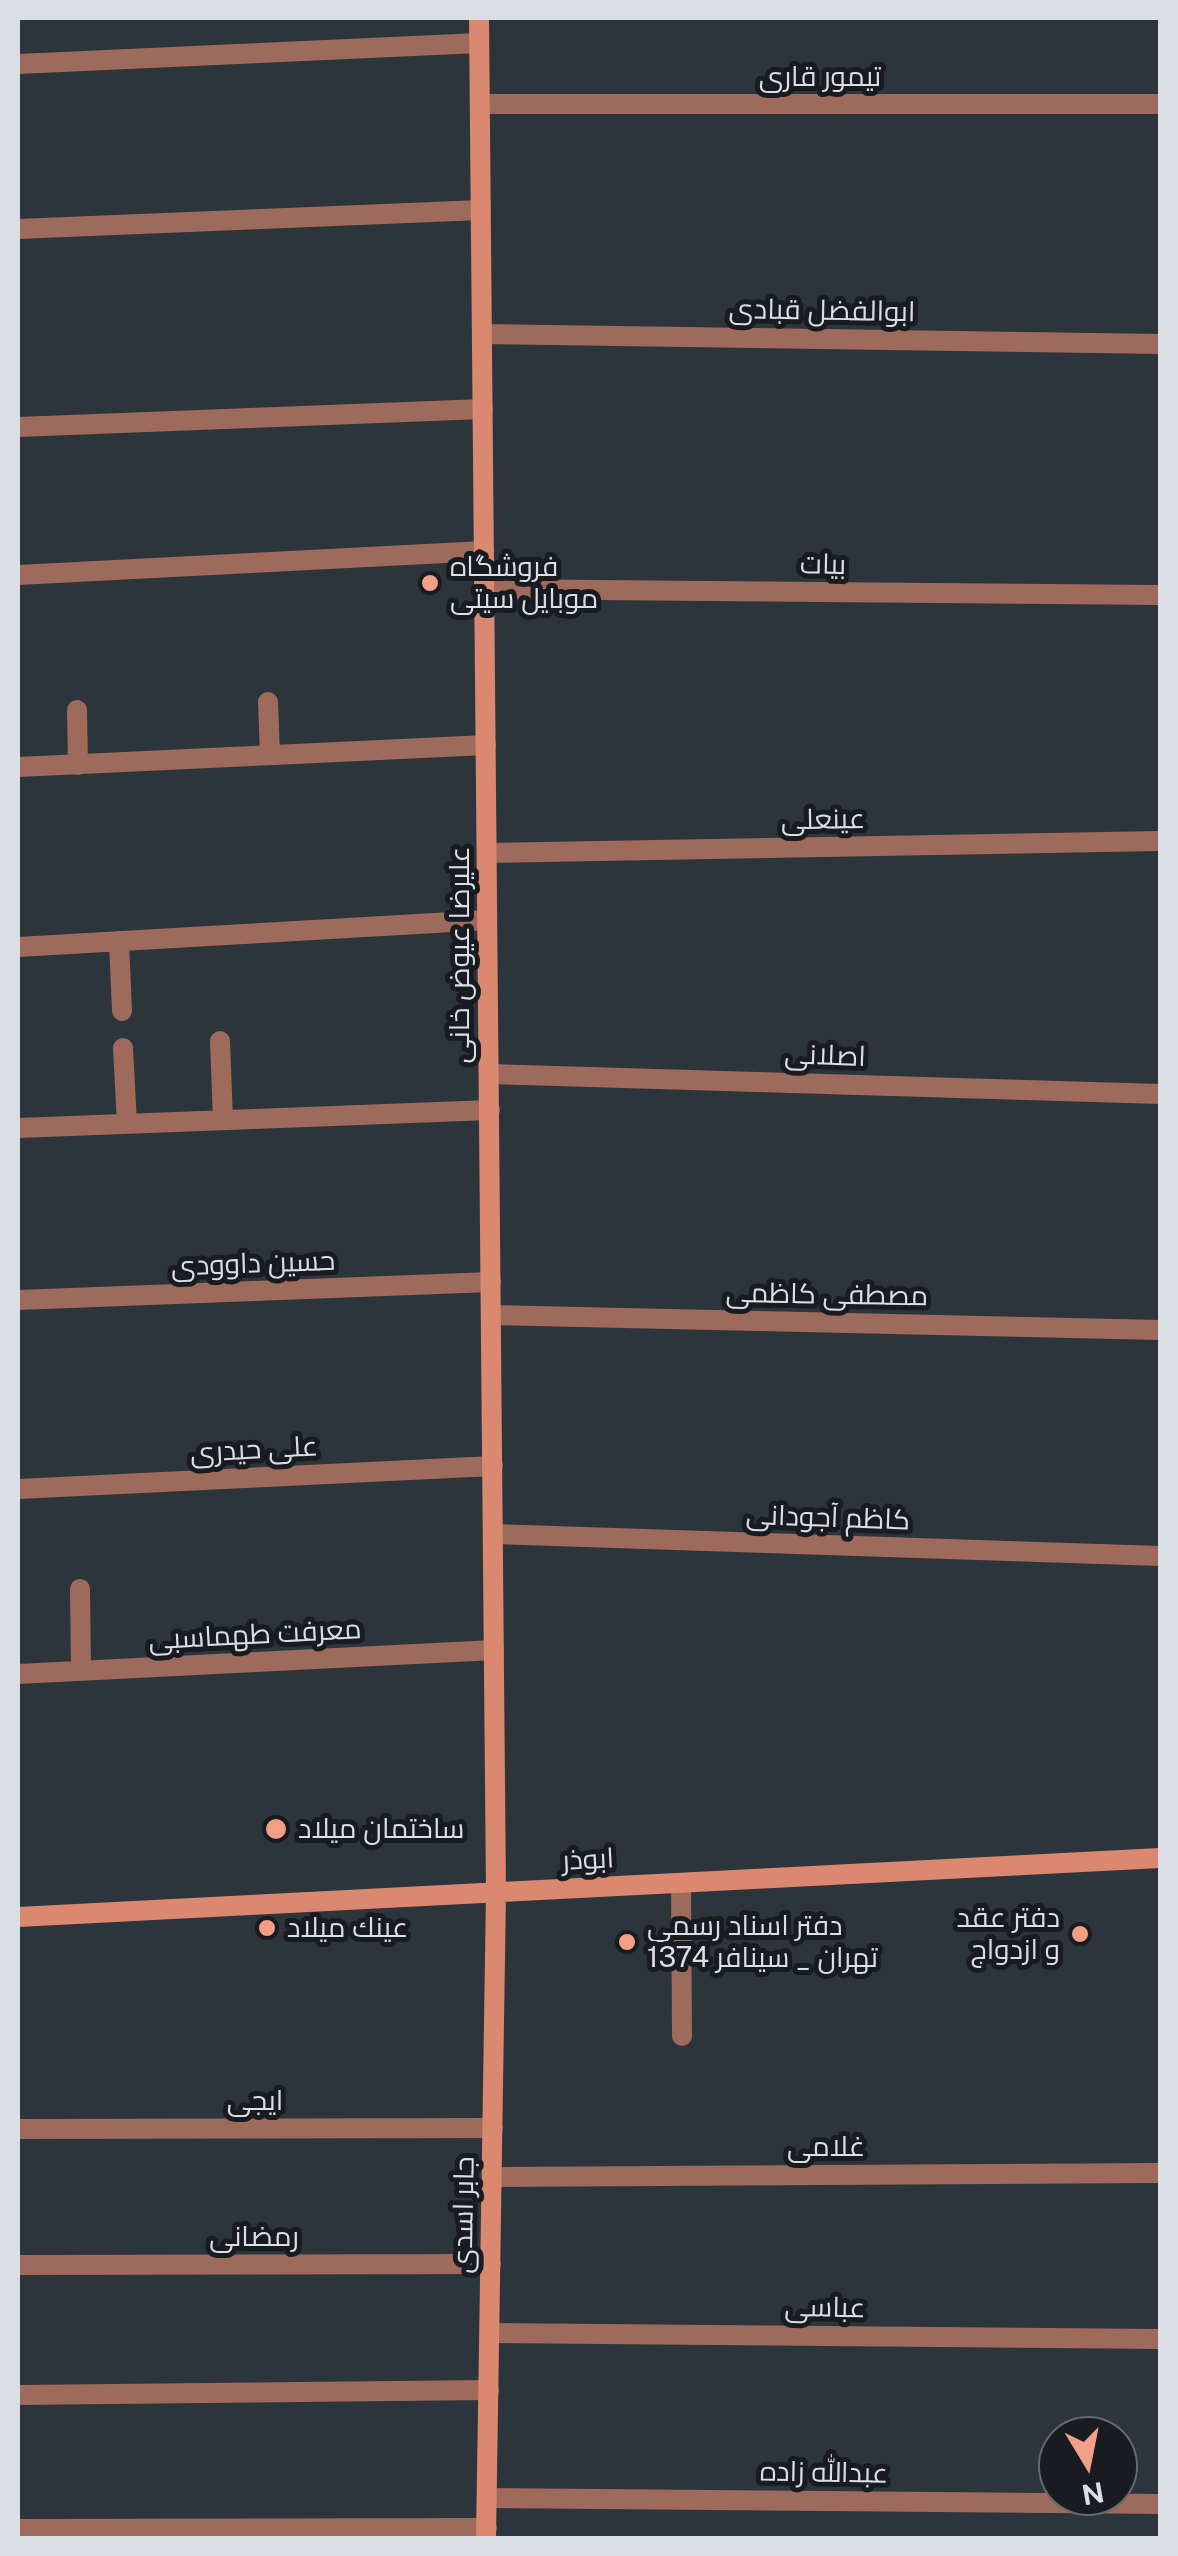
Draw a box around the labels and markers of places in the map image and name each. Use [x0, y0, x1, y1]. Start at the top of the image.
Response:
place label: فروشگاه موبایل سیتی [450, 550, 598, 616]
marker: فروشگاه موبایل سیتی [419, 572, 441, 594]
place label: ساختمان میلاد [298, 1812, 464, 1846]
marker: ساختمان میلاد [263, 1816, 289, 1842]
place label: دفتر عقد و ازدواج [957, 1901, 1060, 1967]
place label: دفتر اسناد رسمی 1374 تهران _ سینافر [647, 1909, 878, 1975]
place label: عينك ميلاد [287, 1911, 408, 1945]
marker: عينك ميلاد [256, 1917, 278, 1939]
marker: دفتر عقد و ازدواج [1069, 1923, 1091, 1945]
marker: دفتر اسناد رسمی 1374 تهران _ سینافر [616, 1931, 638, 1953]

